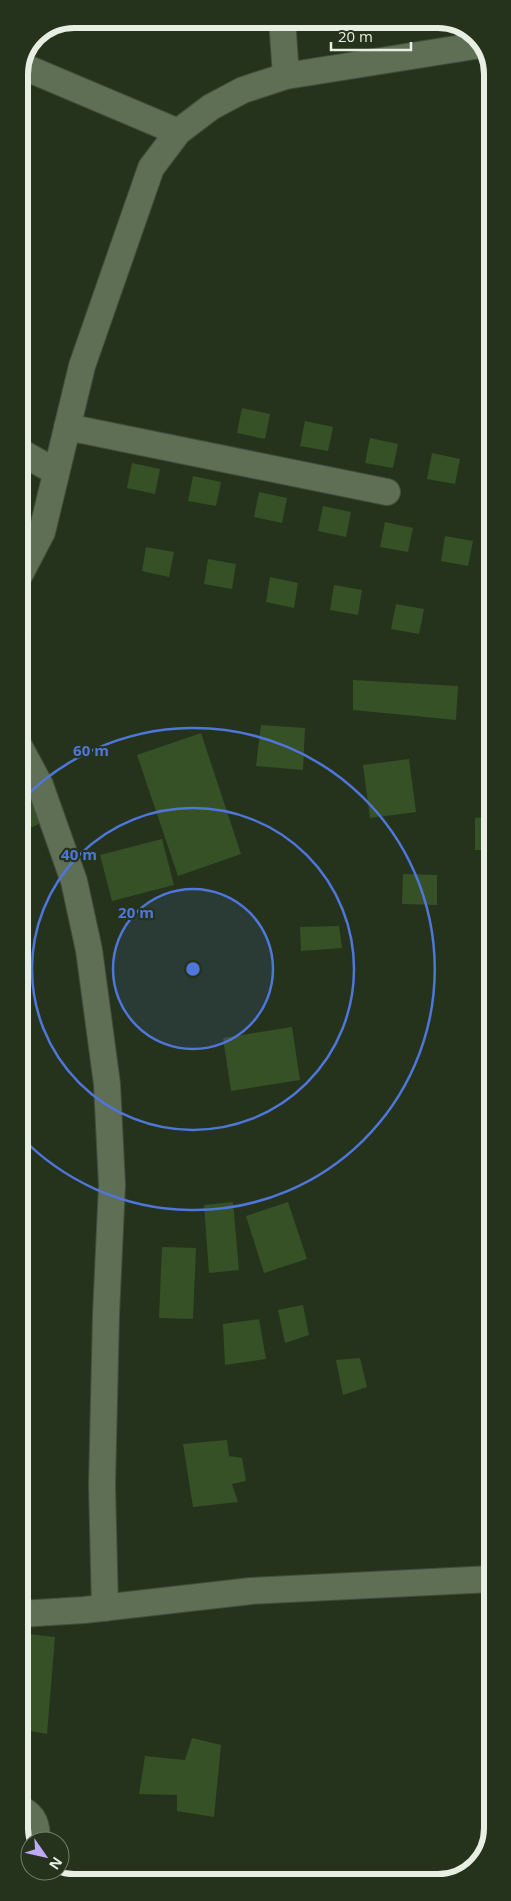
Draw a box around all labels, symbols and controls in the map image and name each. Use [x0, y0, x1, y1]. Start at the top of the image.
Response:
scale bar [331, 20, 411, 52]
text: 20 m [338, 26, 373, 46]
text: 60 m [73, 740, 109, 760]
text: 40 m [61, 844, 97, 864]
text: 20 m [118, 902, 154, 922]
centre of rings [184, 960, 202, 978]
north arrow [20, 1831, 70, 1881]
text: N [45, 1854, 67, 1874]

